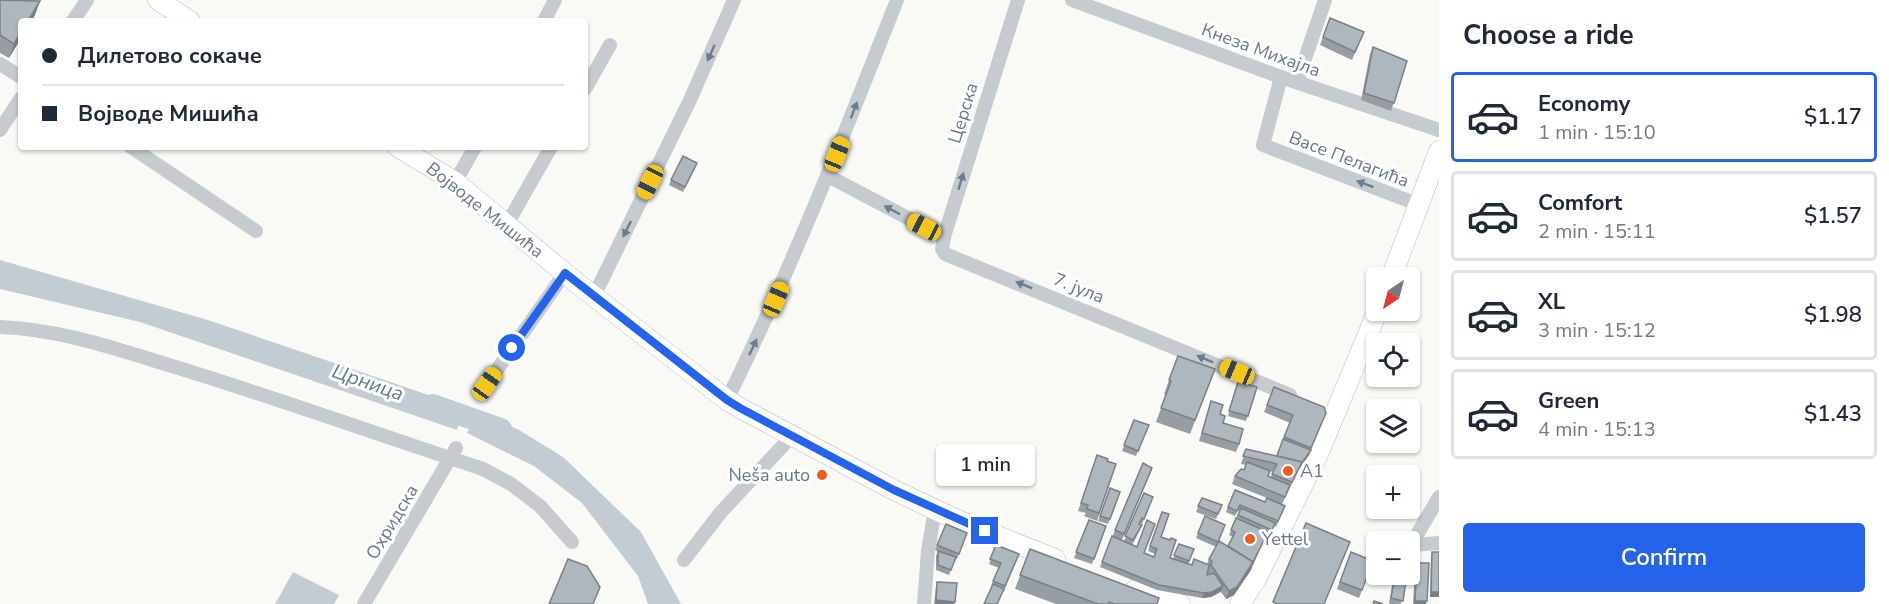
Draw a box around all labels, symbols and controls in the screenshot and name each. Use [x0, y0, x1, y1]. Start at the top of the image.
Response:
street label: Кнеза Михајла [1198, 17, 1324, 83]
text: Choose a ride [1463, 17, 1634, 54]
text: Дилетово сокаче [78, 41, 262, 71]
one-way arrow [706, 45, 715, 62]
street label: Церска [942, 80, 984, 146]
text: Economy [1538, 89, 1630, 119]
icon: car [1466, 90, 1520, 144]
text: Војводе Мишића [78, 99, 259, 129]
one-way arrow [850, 101, 859, 119]
text: $1.17 [1804, 102, 1862, 132]
text: 1 min · 15:10 [1538, 119, 1656, 146]
street label: Васе Пелагића [1286, 125, 1412, 193]
car [822, 134, 852, 174]
street label: Војводе Мишића [421, 157, 549, 263]
car [634, 162, 666, 202]
one-way arrow [957, 172, 966, 190]
one-way arrow [1356, 179, 1374, 188]
text: Comfort [1538, 188, 1622, 218]
icon: car [1466, 189, 1520, 243]
text: $1.57 [1804, 201, 1862, 231]
one-way arrow [883, 205, 900, 214]
car [904, 211, 944, 243]
text: 2 min · 15:11 [1538, 218, 1656, 245]
one-way arrow [622, 221, 631, 238]
street label: 7. јула [1050, 267, 1108, 309]
north arrow [1366, 267, 1420, 321]
map controls [1366, 267, 1420, 585]
car [761, 279, 791, 319]
one-way arrow [1015, 280, 1033, 289]
text: XL [1538, 287, 1565, 317]
icon: car [1466, 288, 1520, 342]
text: $1.98 [1804, 300, 1862, 330]
text: 3 min · 15:12 [1538, 317, 1656, 344]
button: locate [1366, 333, 1420, 387]
route start [498, 334, 525, 361]
one-way arrow [749, 339, 758, 356]
one-way arrow [1195, 354, 1213, 364]
car [1217, 357, 1257, 387]
water label: Црница [329, 358, 407, 407]
car [469, 364, 505, 404]
text: Green [1538, 386, 1599, 416]
icon: car [1466, 387, 1520, 441]
button: layers [1366, 399, 1420, 453]
text: $1.43 [1804, 399, 1862, 429]
text: 4 min · 15:13 [1538, 416, 1656, 443]
callout: 1 min [936, 444, 1034, 486]
text: 1 min [960, 451, 1011, 478]
place label: A1 [1300, 459, 1324, 483]
place label: Neša auto [728, 463, 810, 487]
marker: A1 [1281, 464, 1295, 478]
button: + [1366, 465, 1420, 519]
marker: Neša auto [815, 468, 829, 482]
street label: Охридска [360, 480, 424, 564]
route end [971, 517, 998, 544]
button: Confirm [1463, 523, 1865, 592]
place label: Yettel [1261, 527, 1309, 551]
button: − [1366, 531, 1420, 585]
marker: Yettel [1243, 532, 1257, 546]

